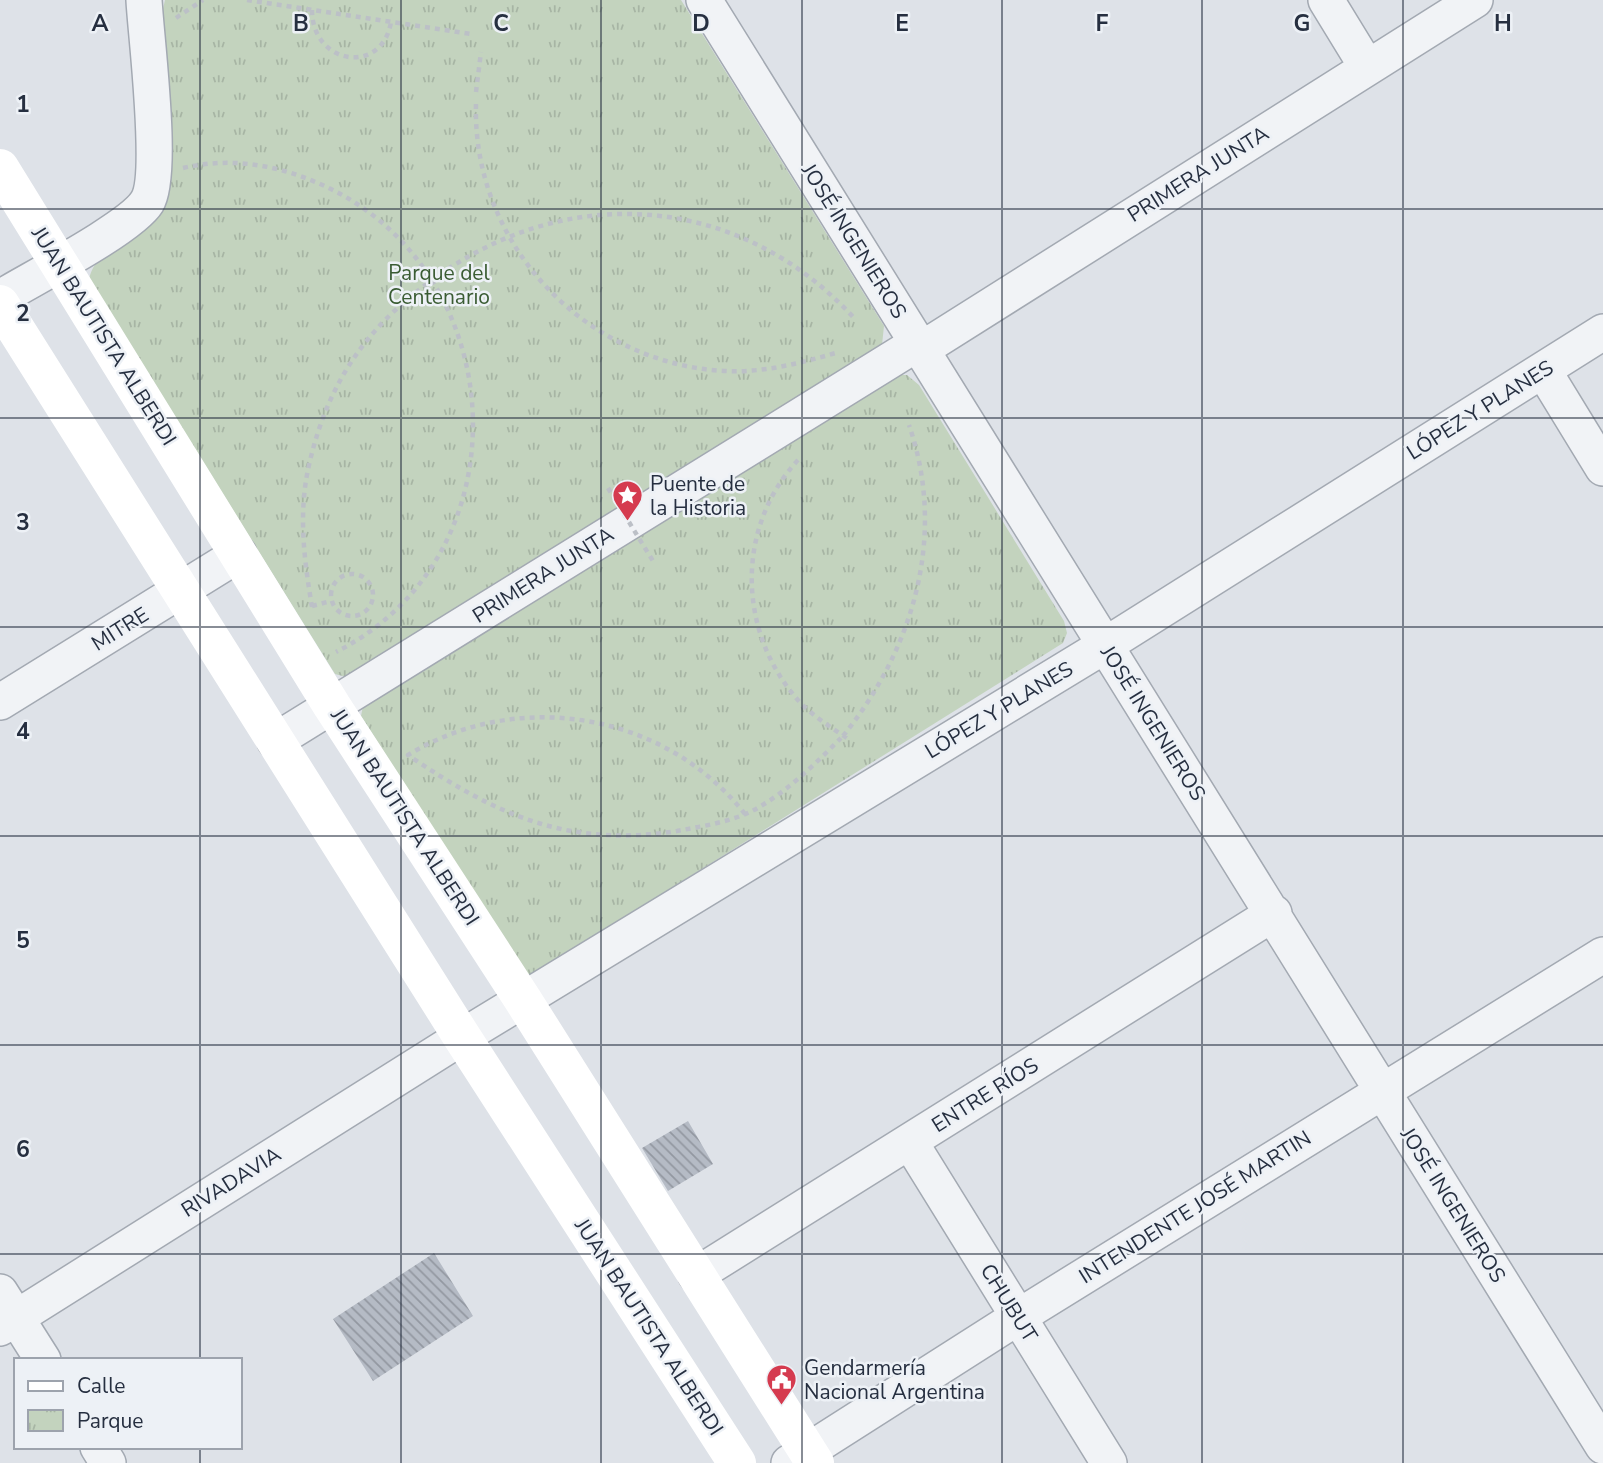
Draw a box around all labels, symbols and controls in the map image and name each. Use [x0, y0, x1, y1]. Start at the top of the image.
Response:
text: A [91, 8, 109, 39]
text: B [293, 8, 309, 39]
text: C [493, 8, 509, 39]
text: D [692, 8, 710, 39]
text: E [895, 8, 909, 39]
text: F [1096, 8, 1109, 39]
text: G [1294, 8, 1310, 39]
text: H [1494, 8, 1512, 39]
text: 1 [16, 89, 30, 120]
street label: PRIMERA JUNTA [1122, 119, 1274, 229]
street label: JOSÉ INGENIEROS [794, 157, 913, 324]
street label: JUAN BAUTISTA ALBERDI [24, 220, 183, 451]
park label: Parque del Centenario [388, 259, 491, 311]
text: 2 [16, 298, 30, 329]
street label: LÓPEZ Y PLANES [1401, 354, 1559, 466]
place label: Puente de la Historia [650, 470, 746, 522]
place icon: Puente de la Historia [610, 479, 644, 523]
text: 3 [16, 507, 30, 538]
street label: PRIMERA JUNTA [467, 520, 619, 630]
street label: MITRE [86, 601, 154, 657]
street label: JOSÉ INGENIEROS [1093, 639, 1212, 806]
street label: LÓPEZ Y PLANES [920, 655, 1078, 765]
street label: JUAN BAUTISTA ALBERDI [324, 702, 486, 931]
text: 4 [16, 716, 30, 747]
text: 5 [16, 925, 30, 956]
street label: ENTRE RÍOS [926, 1051, 1044, 1139]
street label: JOSÉ INGENIEROS [1393, 1121, 1512, 1288]
street label: INTENDENTE JOSÉ MARTIN [1074, 1124, 1316, 1290]
text: 6 [16, 1134, 30, 1165]
street label: RIVADAVIA [176, 1140, 286, 1224]
street label: JUAN BAUTISTA ALBERDI [568, 1212, 730, 1441]
street label: CHUBUT [974, 1258, 1044, 1348]
place label: Gendarmería Nacional Argentina [804, 1354, 985, 1406]
legend [14, 1358, 242, 1449]
public building icon: Gendarmería Nacional Argentina [764, 1363, 798, 1407]
text: Calle [77, 1372, 125, 1400]
text: Parque [77, 1407, 144, 1435]

